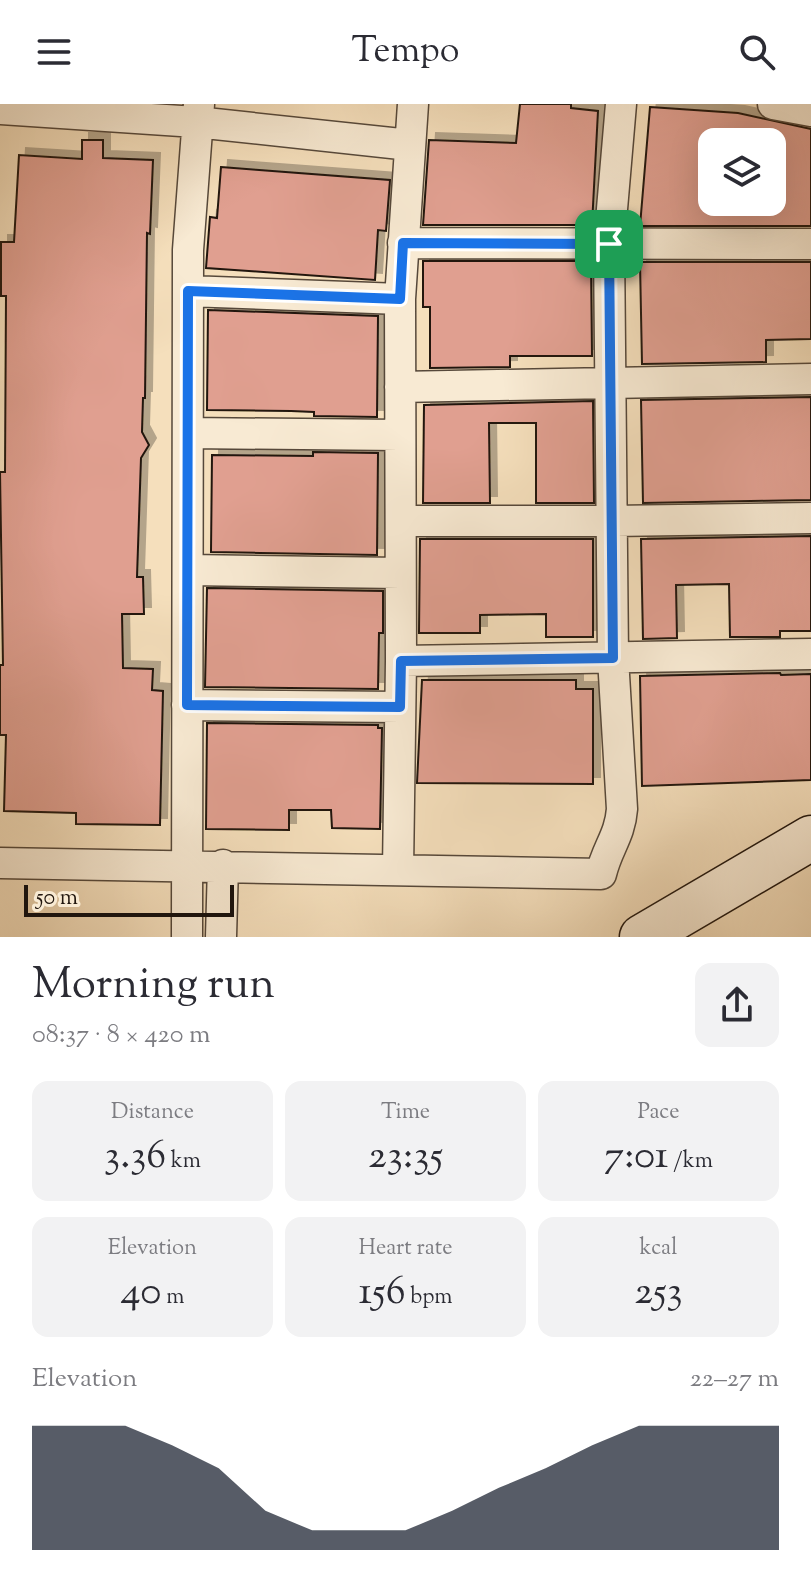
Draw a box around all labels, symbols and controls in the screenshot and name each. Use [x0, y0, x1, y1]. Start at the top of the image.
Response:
text: Tempo [351, 26, 460, 78]
icon: menu [32, 30, 76, 74]
icon: search [735, 30, 779, 74]
map controls [698, 128, 786, 216]
button: layers [698, 128, 786, 216]
pin [575, 210, 643, 278]
icon: arrive [587, 222, 631, 266]
scale bar [24, 881, 234, 917]
text: 50 m [36, 883, 78, 915]
text: Morning run [32, 955, 275, 1018]
button: share [695, 963, 779, 1047]
text: 08:37 · 8 × 420 m [32, 1017, 211, 1054]
text: Distance [111, 1097, 194, 1129]
text: Time [381, 1097, 430, 1129]
text: Pace [637, 1097, 680, 1129]
text: 3.36 [104, 1129, 166, 1186]
text: 23:35 [368, 1129, 443, 1186]
text: 7:01 [604, 1129, 668, 1186]
text: km [166, 1146, 201, 1178]
text: /km [668, 1146, 713, 1178]
text: Elevation [108, 1233, 197, 1265]
text: Heart rate [359, 1233, 452, 1265]
text: kcal [640, 1233, 677, 1265]
text: 40 [121, 1265, 162, 1322]
text: 156 [358, 1265, 406, 1322]
text: 253 [634, 1265, 683, 1322]
text: m [162, 1282, 184, 1314]
text: bpm [406, 1282, 453, 1314]
text: Elevation [32, 1361, 137, 1398]
text: 22–27 m [690, 1361, 779, 1398]

